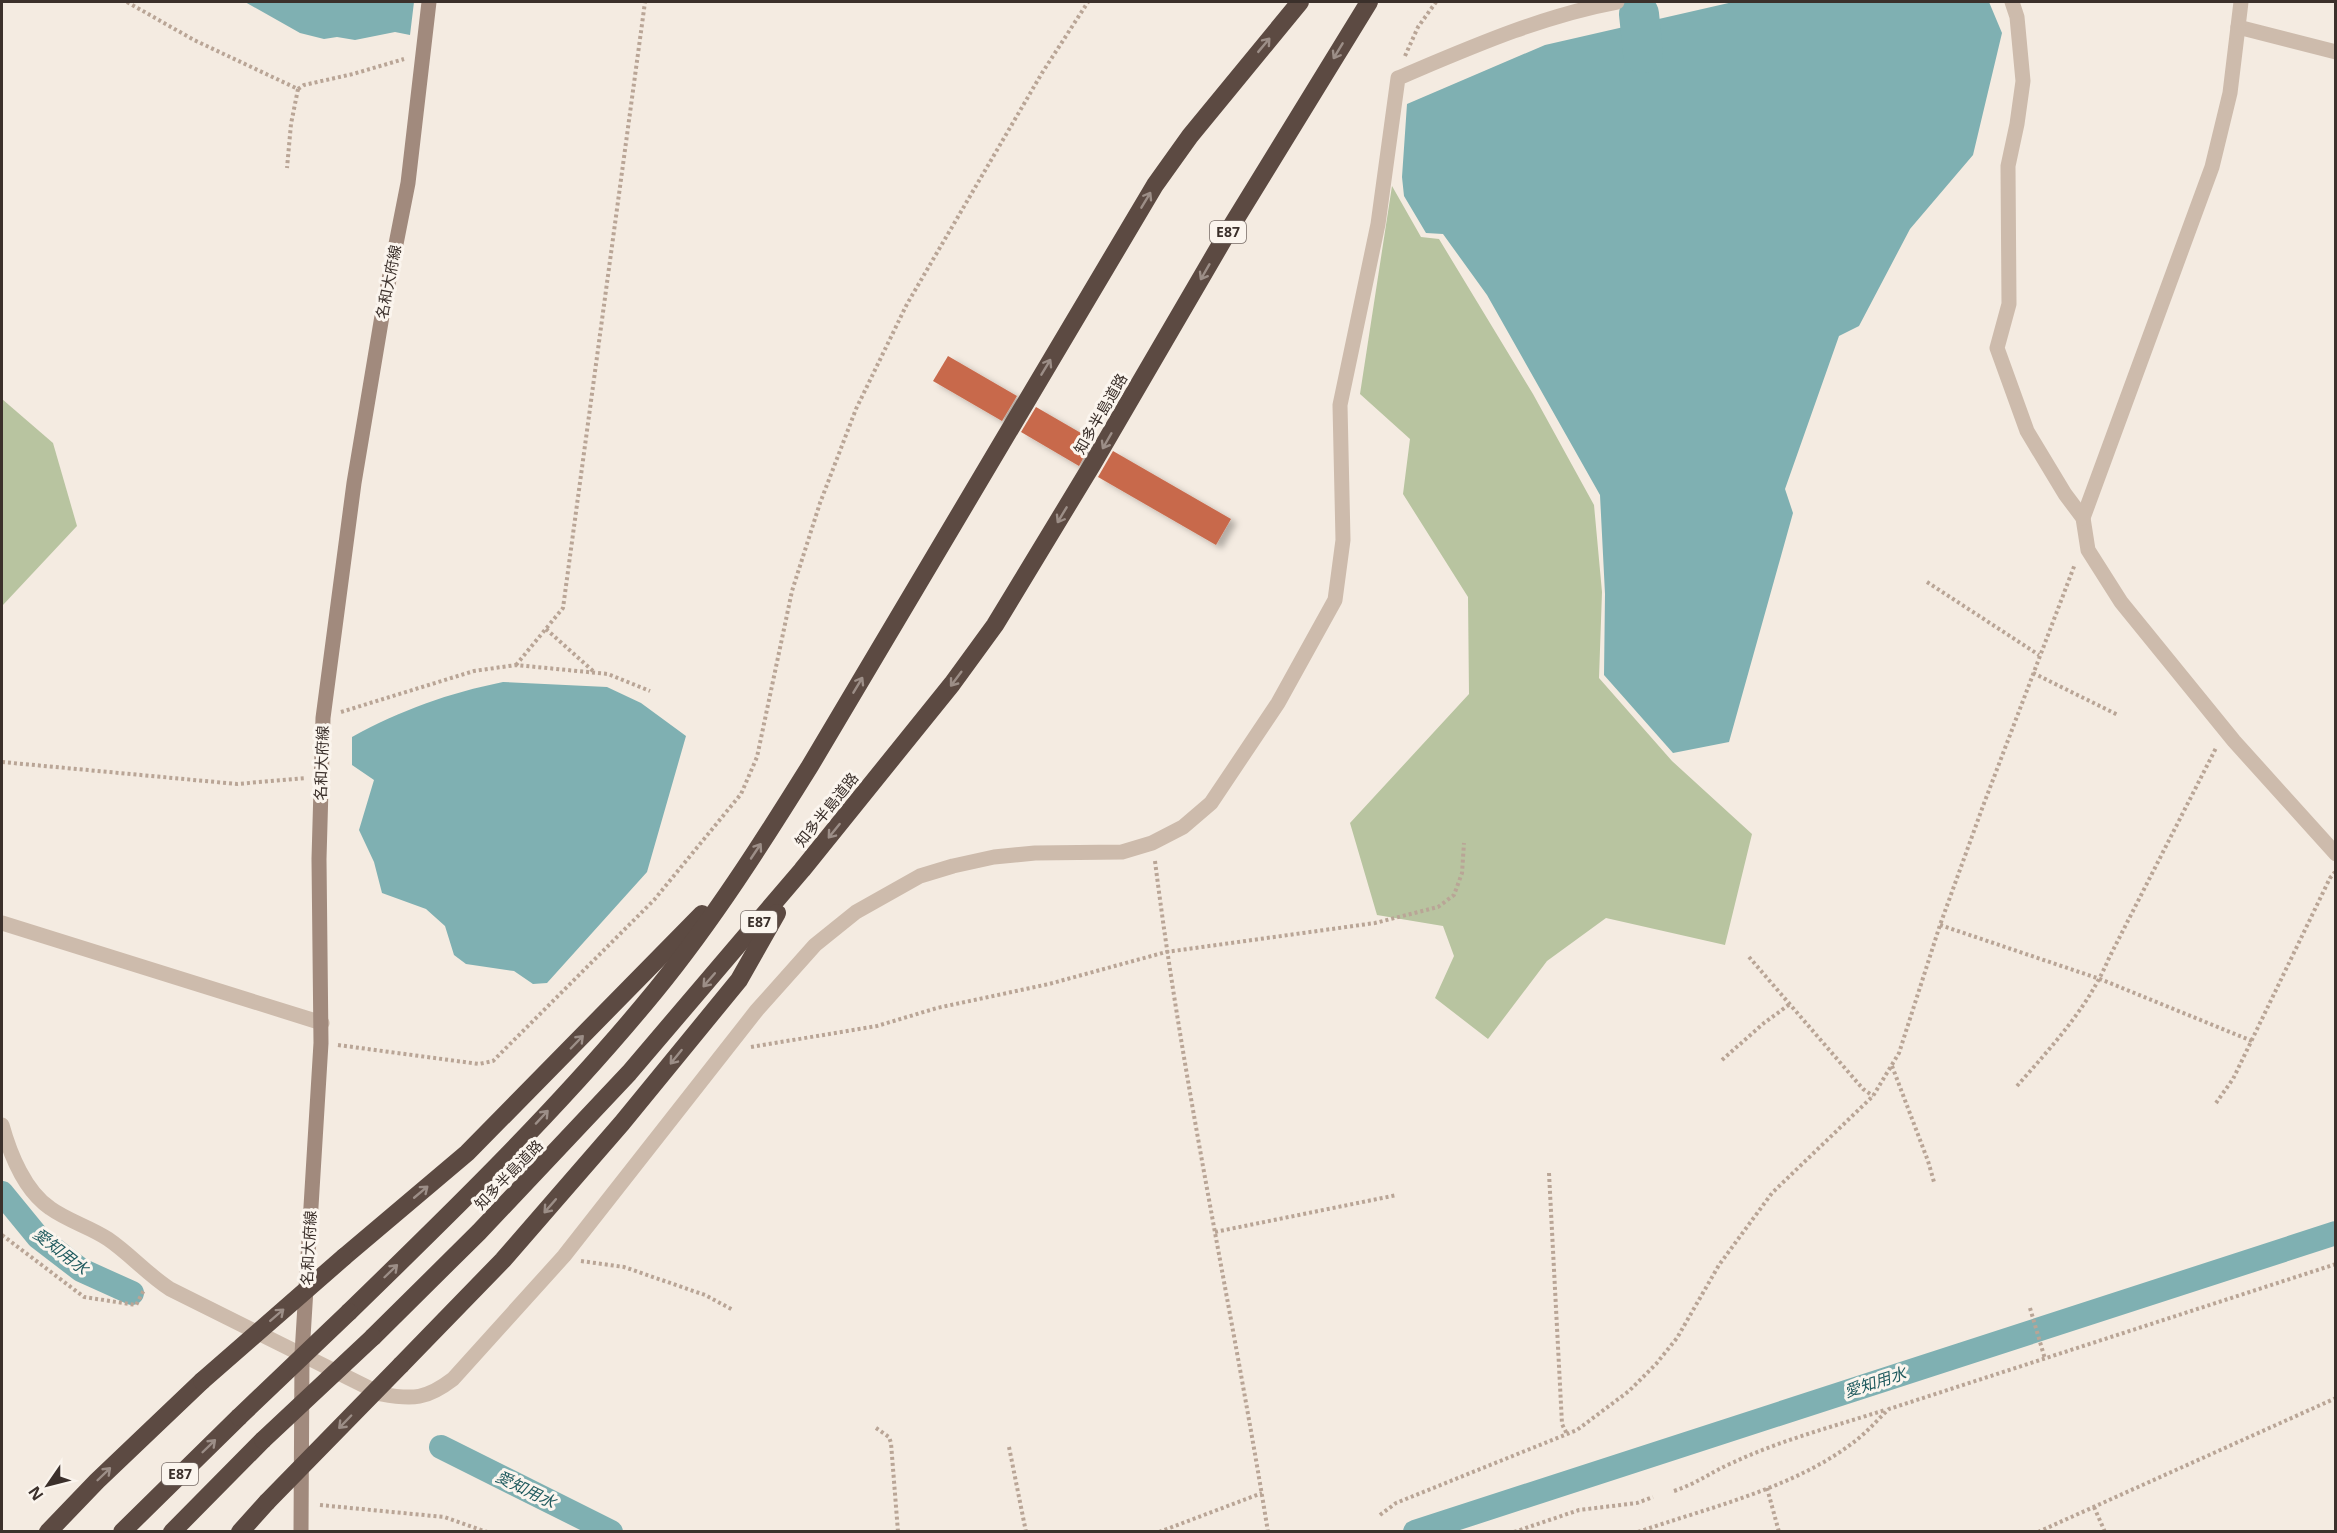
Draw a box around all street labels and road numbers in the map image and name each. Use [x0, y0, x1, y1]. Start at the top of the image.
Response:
road number: E87 [1210, 221, 1246, 243]
street label: 名和大府線 [371, 243, 405, 321]
street label: 知多半島道路 [1069, 370, 1131, 457]
street label: 名和大府線 [310, 725, 332, 801]
street label: 知多半島道路 [790, 768, 862, 851]
road number: E87 [741, 911, 777, 933]
street label: 知多半島道路 [470, 1135, 547, 1214]
street label: 名和大府線 [296, 1210, 320, 1286]
road number: E87 [162, 1463, 198, 1485]

